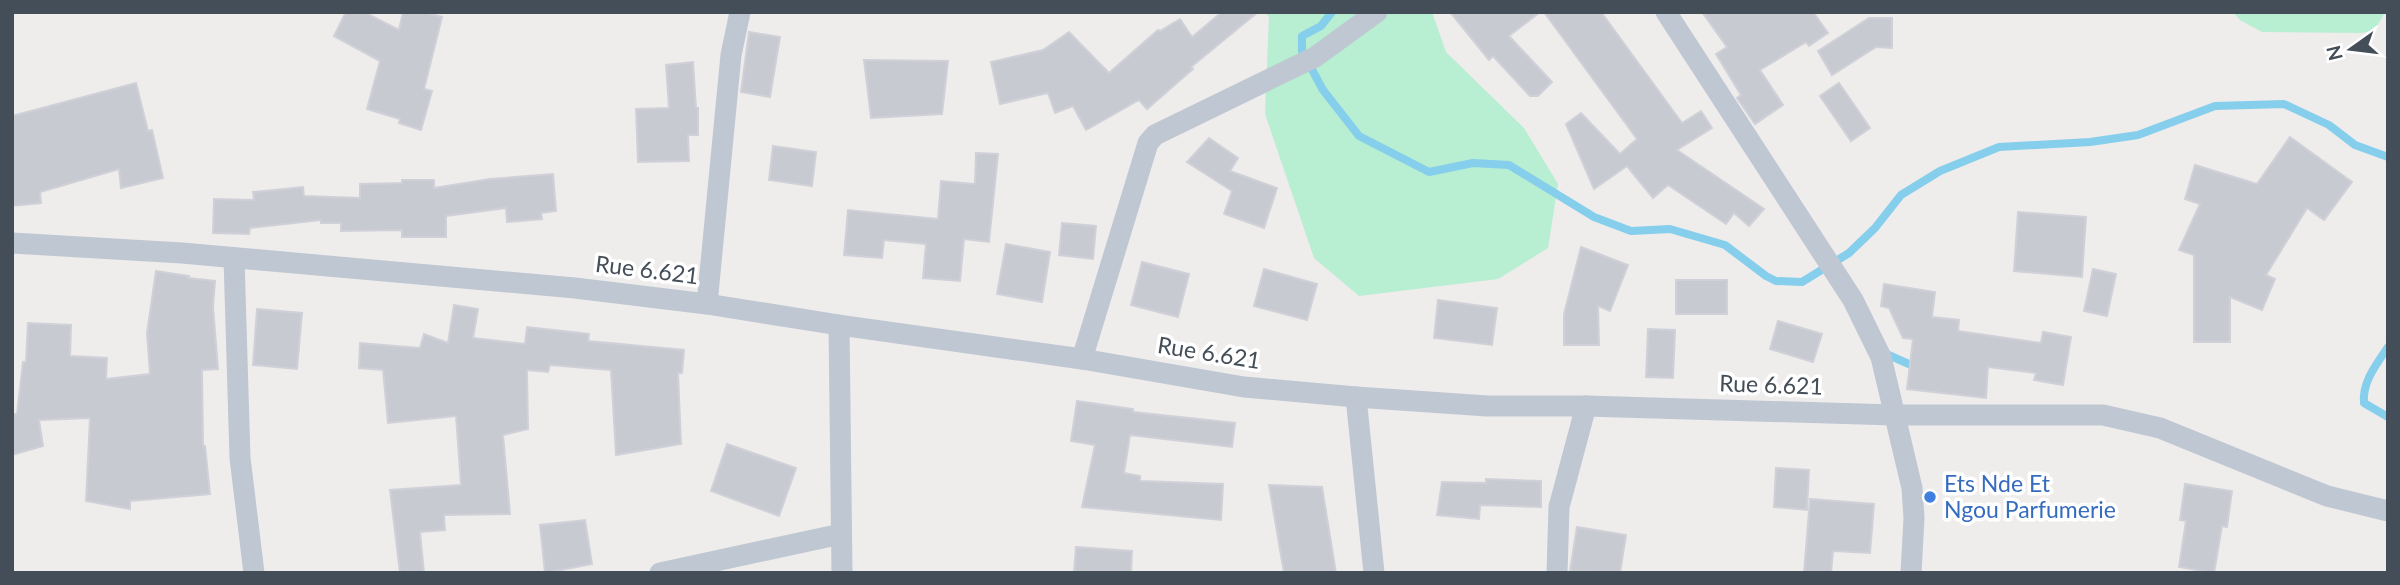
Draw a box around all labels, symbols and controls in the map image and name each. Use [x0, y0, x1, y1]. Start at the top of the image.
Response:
north arrow [2316, 14, 2386, 84]
text: N [2321, 43, 2347, 63]
street label: Rue 6.621 [594, 249, 700, 289]
street label: Rue 6.621 [1156, 330, 1263, 374]
street label: Rue 6.621 [1719, 368, 1823, 400]
place label: Ets Nde Et Ngou Parfumerie [1944, 469, 2116, 523]
marker: Ets Nde Et Ngou Parfumerie [1922, 489, 1938, 505]

